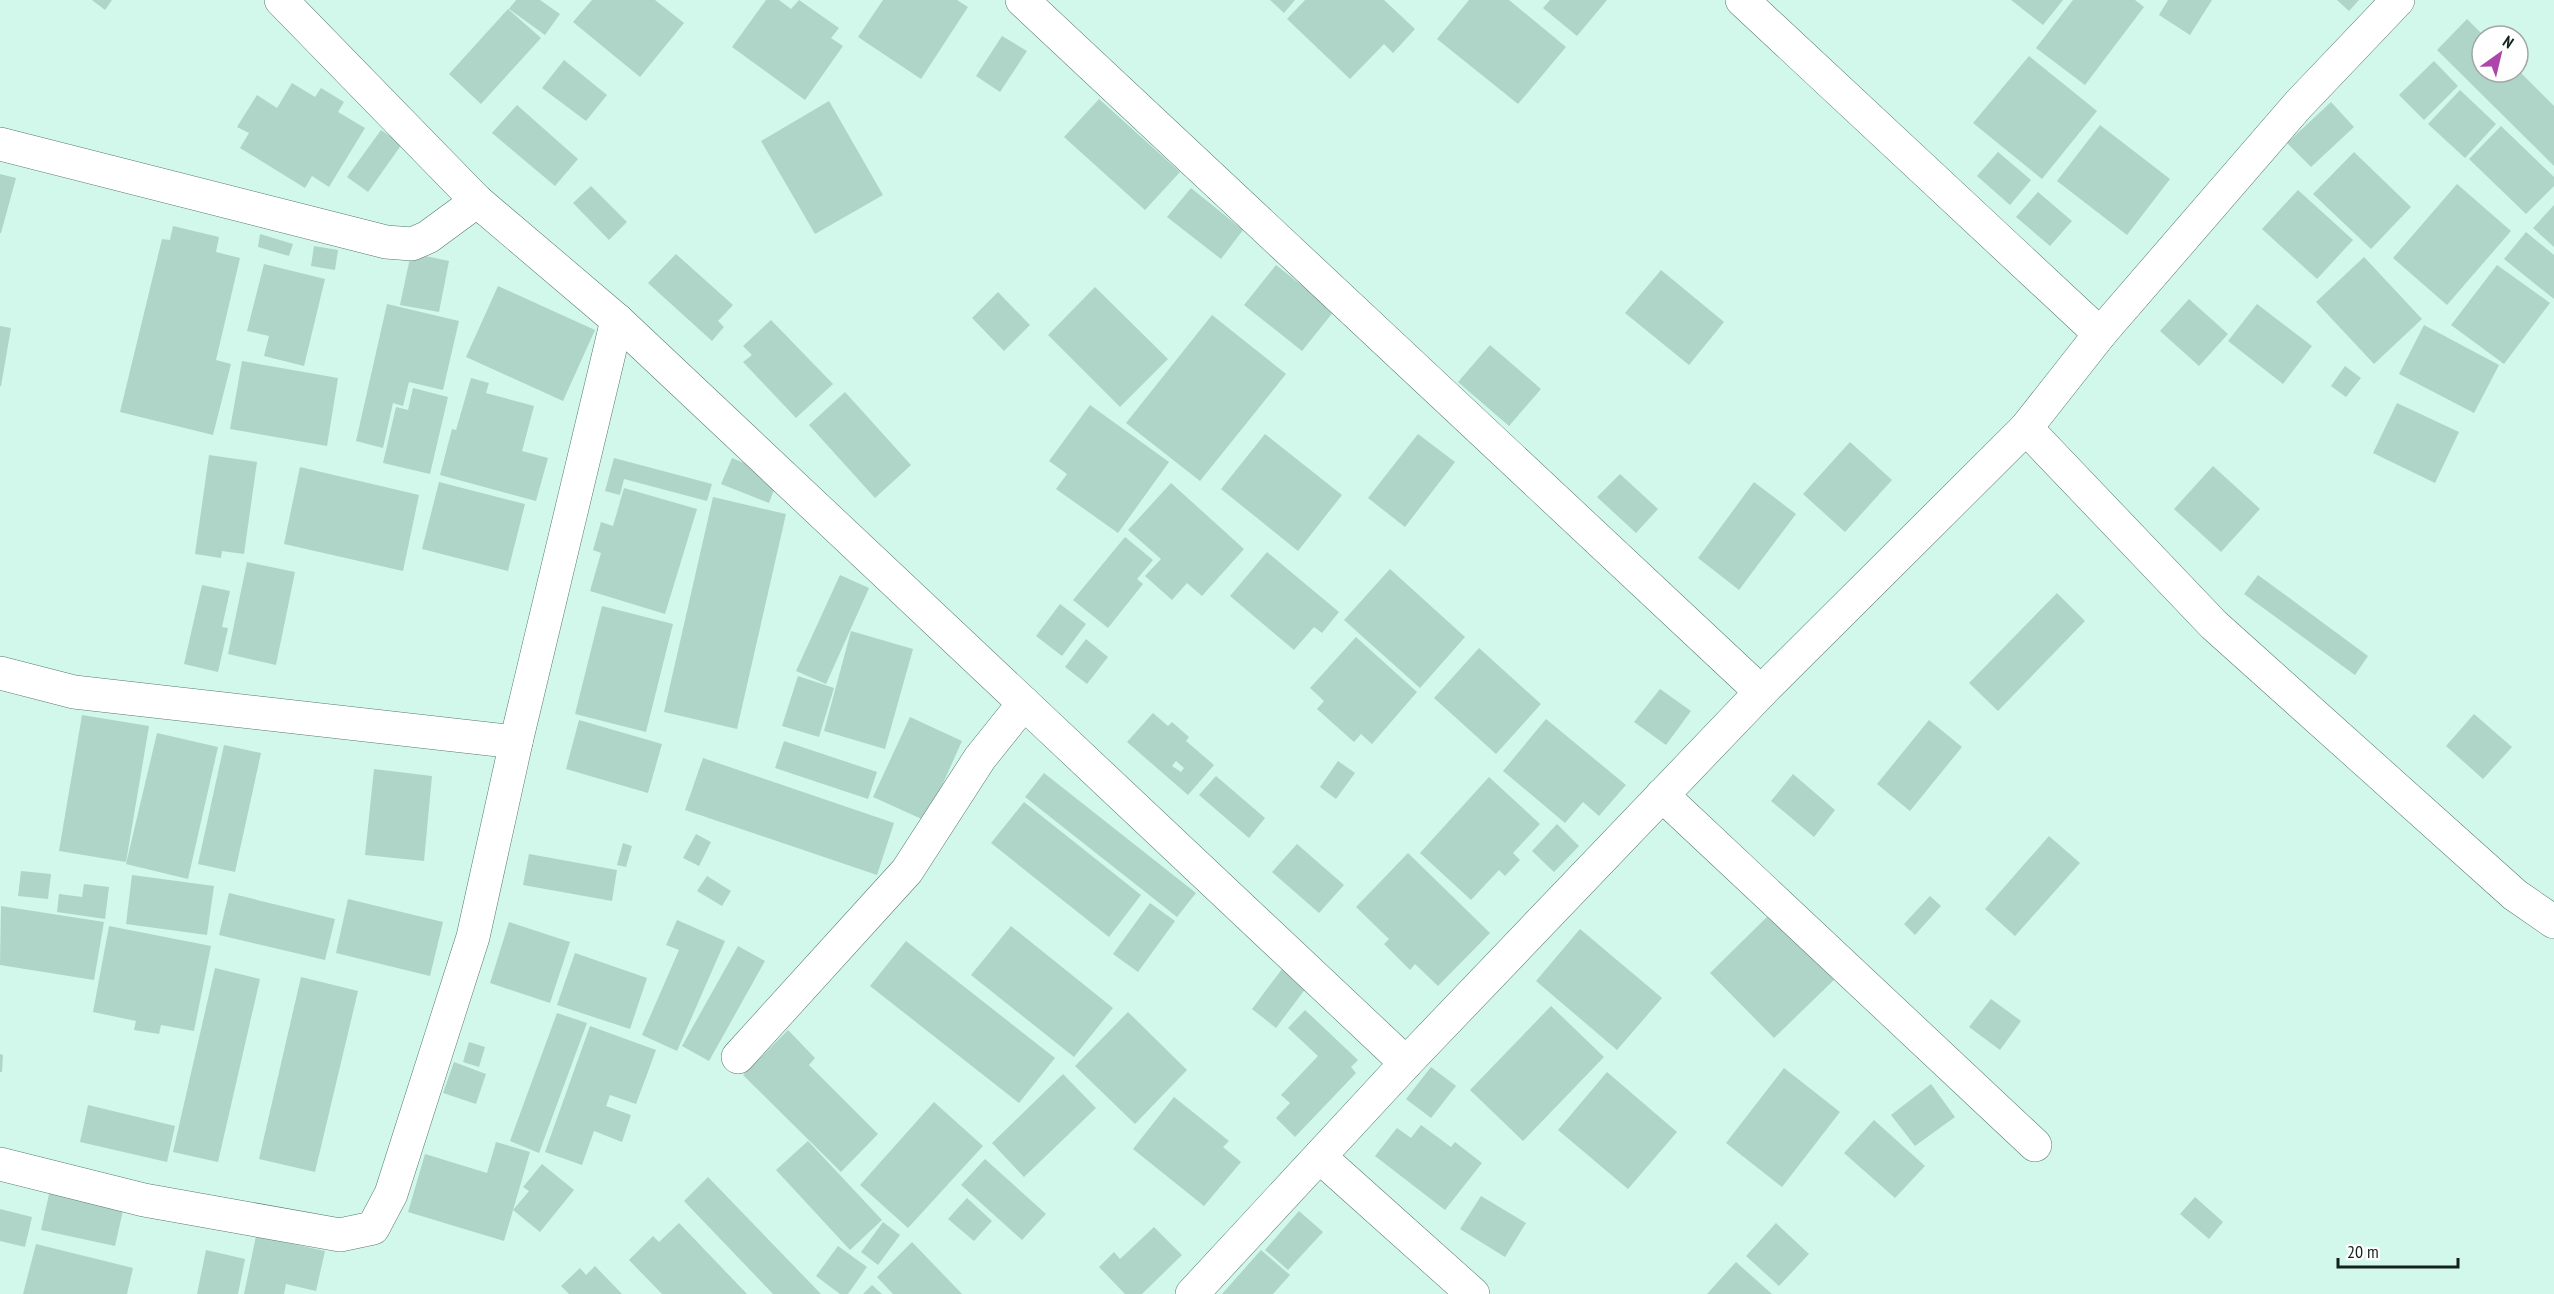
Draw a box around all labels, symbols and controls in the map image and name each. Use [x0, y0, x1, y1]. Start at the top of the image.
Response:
north arrow [2470, 24, 2530, 84]
text: N [2499, 31, 2518, 52]
scale bar [2338, 1231, 2458, 1269]
text: 20 m [2347, 1240, 2379, 1263]

